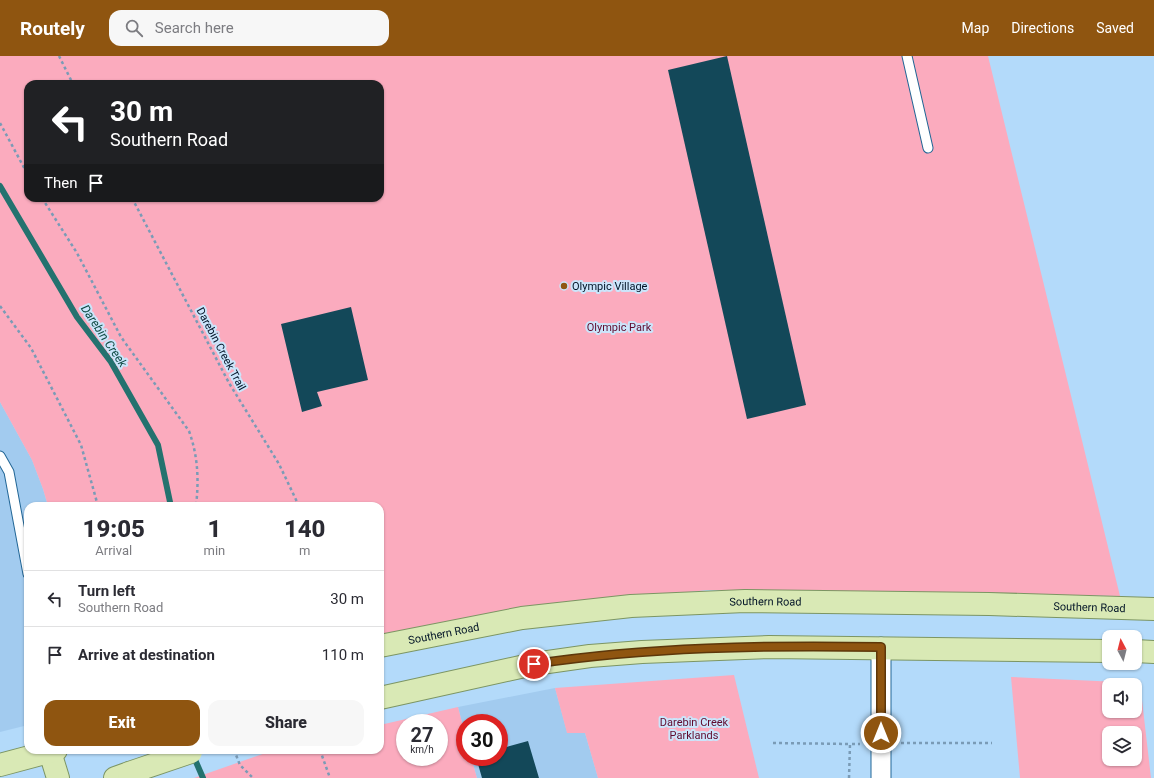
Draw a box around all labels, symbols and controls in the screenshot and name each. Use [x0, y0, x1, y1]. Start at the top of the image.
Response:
search box [109, 10, 389, 46]
text: Routely [20, 17, 85, 40]
icon: search [123, 17, 145, 39]
text: Search here [155, 19, 234, 37]
text: Map [962, 20, 989, 36]
text: Directions [1011, 20, 1074, 36]
text: Saved [1096, 20, 1134, 36]
text: 30 m [110, 95, 173, 128]
icon: left [44, 96, 96, 148]
text: Southern Road [110, 129, 228, 150]
icon: arrive [85, 172, 107, 194]
text: Then [44, 174, 77, 192]
place label: Olympic Village [572, 280, 648, 293]
marker: Olympic Village [559, 281, 569, 291]
water label: Darebin Creek [78, 302, 131, 371]
street label: Darebin Creek Trail [194, 305, 248, 393]
park label: Olympic Park [587, 321, 652, 334]
text: 19:05 [83, 515, 145, 543]
text: 1 [207, 515, 221, 543]
text: 140 [284, 515, 325, 543]
text: Arrival [95, 543, 132, 558]
text: min [204, 543, 225, 558]
text: m [299, 543, 310, 558]
text: Turn left [78, 582, 135, 600]
icon: left [44, 588, 66, 610]
text: 30 m [330, 590, 364, 608]
street label: Southern Road [729, 594, 802, 608]
street label: Southern Road [1053, 599, 1126, 615]
text: Southern Road [78, 600, 163, 615]
street label: Southern Road [407, 620, 480, 647]
north arrow [1102, 630, 1142, 670]
map controls [1102, 630, 1142, 766]
icon: arrive [44, 644, 66, 666]
text: Arrive at destination [78, 646, 215, 664]
text: 110 m [322, 646, 364, 664]
pin [517, 647, 551, 681]
icon: arrive [523, 653, 545, 675]
button: sound [1102, 678, 1142, 718]
button: Exit [44, 700, 200, 746]
button: Share [208, 700, 364, 746]
position arrow [860, 712, 902, 754]
speed limit sign: 30 [456, 714, 508, 766]
park label: Darebin Creek Parklands [660, 716, 729, 742]
text: 27 [411, 723, 433, 747]
button: layers [1102, 726, 1142, 766]
text: km/h [410, 744, 434, 755]

